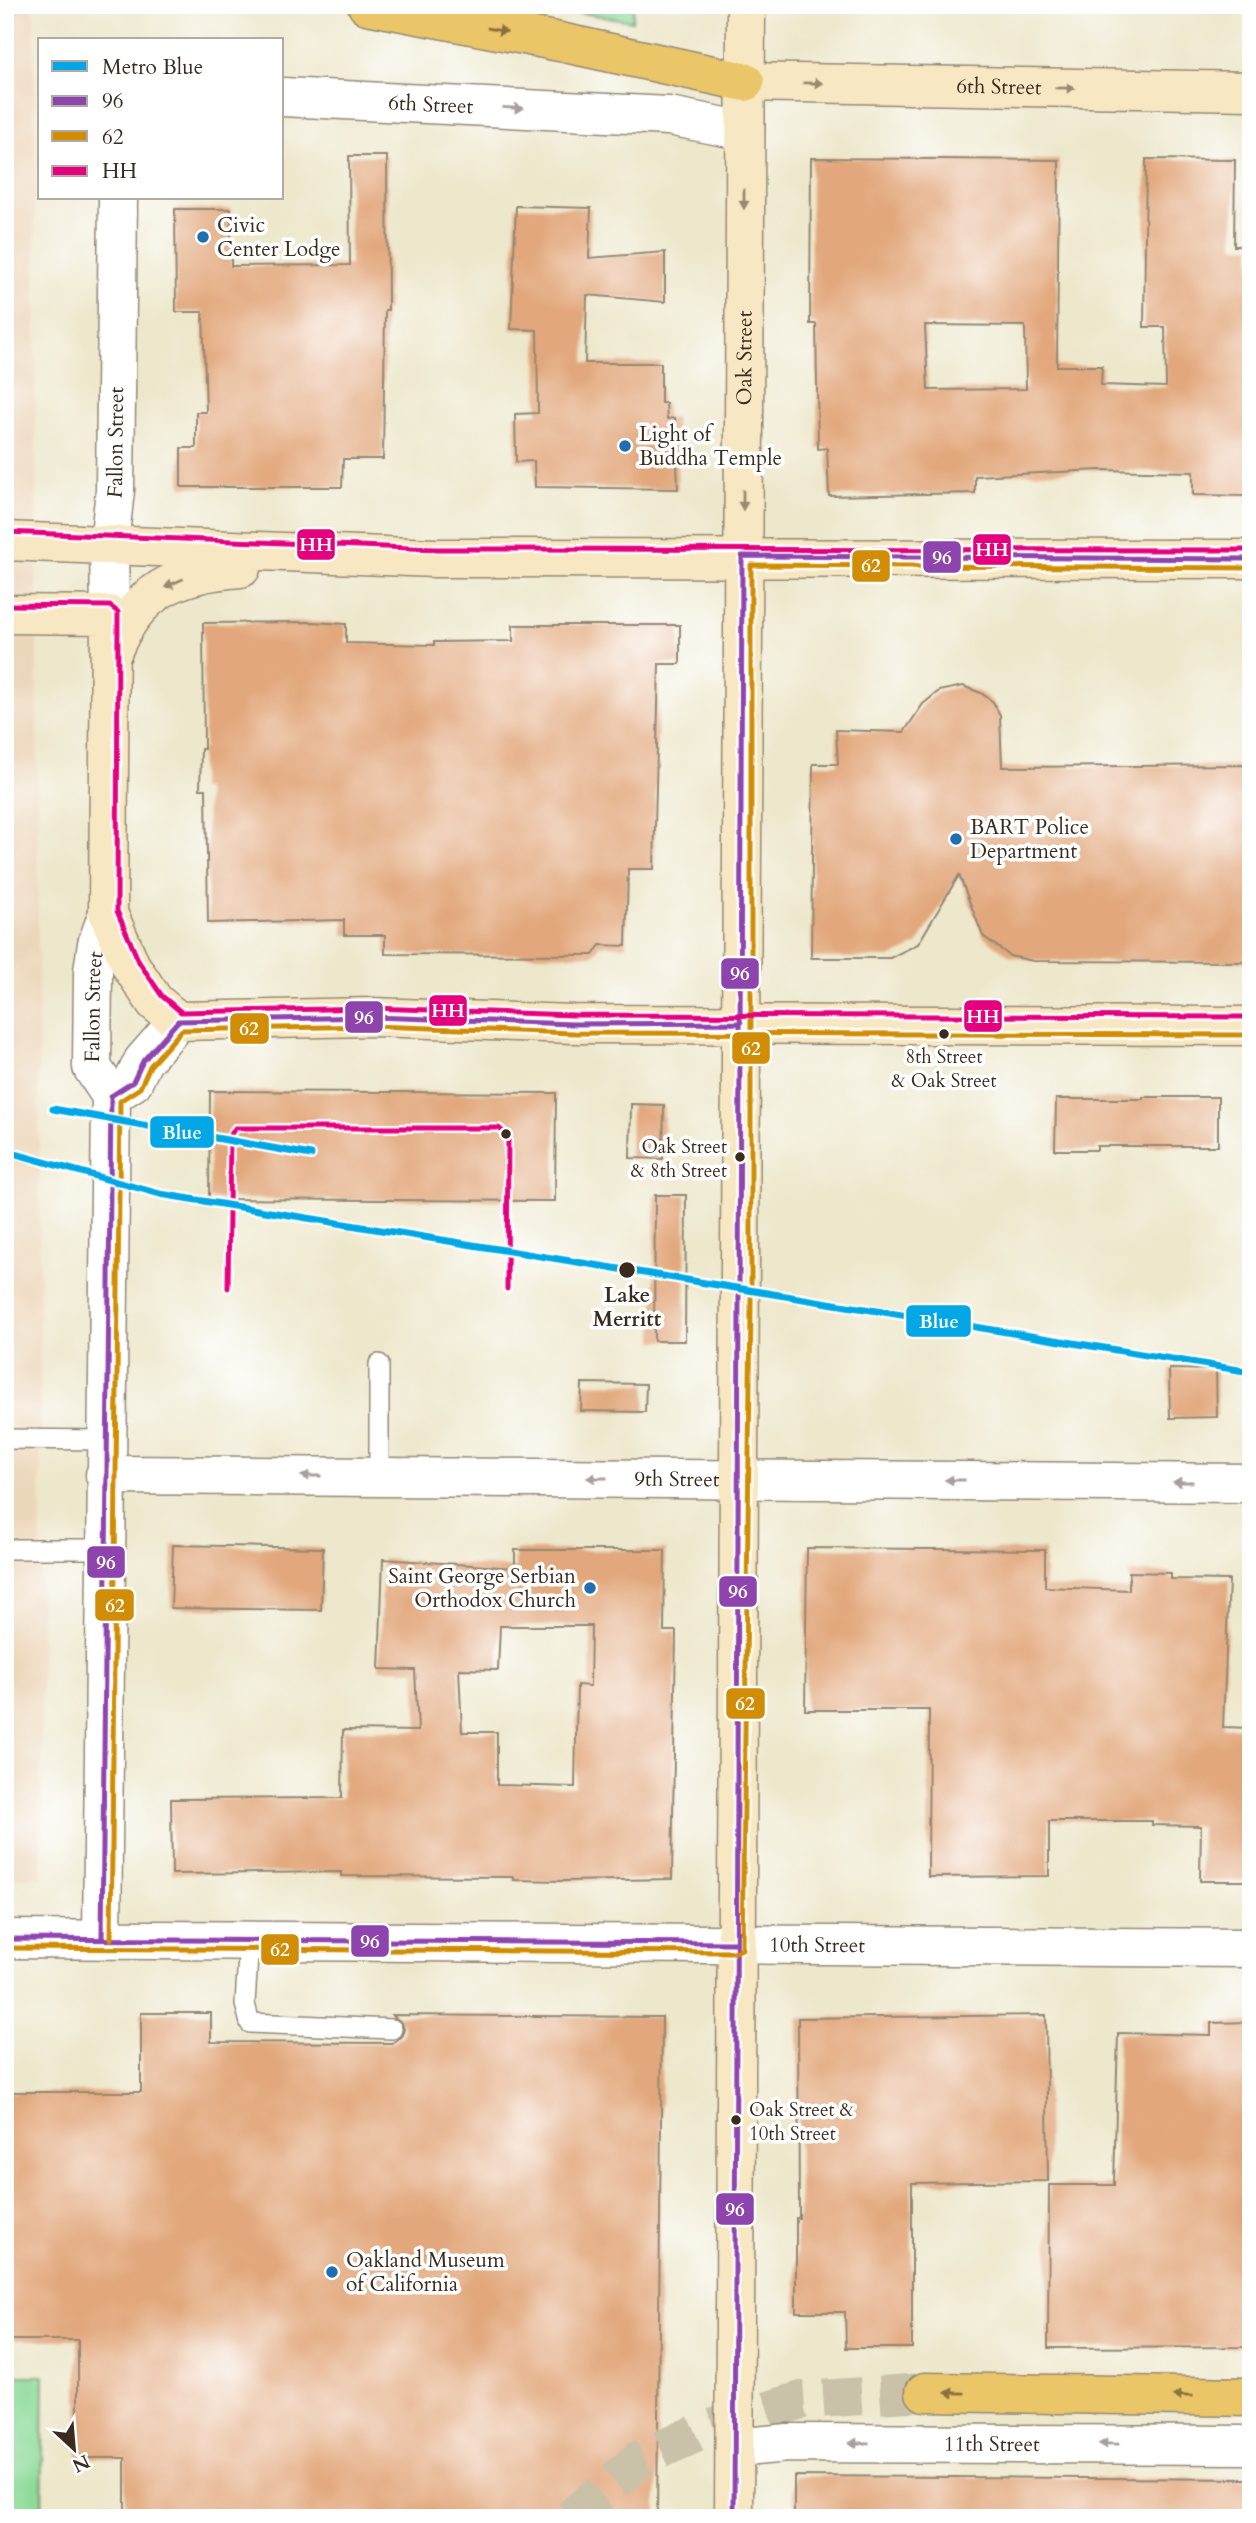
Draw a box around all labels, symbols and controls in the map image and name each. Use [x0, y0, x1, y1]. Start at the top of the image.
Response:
one-way arrow [486, 24, 508, 35]
legend [38, 38, 284, 200]
text: Metro Blue [102, 53, 203, 82]
street label: 6th Street [956, 72, 1042, 102]
one-way arrow [803, 78, 825, 89]
one-way arrow [1055, 82, 1077, 94]
text: 96 [102, 87, 124, 116]
street label: 6th Street [388, 88, 474, 121]
one-way arrow [502, 103, 524, 114]
text: 62 [102, 123, 124, 152]
text: HH [102, 157, 137, 186]
one-way arrow [738, 188, 750, 210]
place label: Civic Center Lodge [217, 211, 341, 264]
marker: Civic Center Lodge [195, 229, 211, 245]
street label: Oak Street [730, 310, 760, 405]
street label: Fallon Street [100, 386, 131, 500]
place label: Light of Buddha Temple [639, 420, 782, 473]
marker: Light of Buddha Temple [617, 438, 633, 454]
one-way arrow [737, 489, 749, 511]
line badge: HH [296, 528, 336, 561]
text: HH [299, 532, 333, 558]
line badge: HH [972, 533, 1012, 566]
text: HH [975, 537, 1009, 563]
line badge: 96 [922, 540, 962, 574]
text: 96 [932, 545, 952, 571]
line badge: 62 [851, 549, 891, 583]
text: 62 [861, 553, 881, 579]
one-way arrow [164, 577, 184, 589]
place label: BART Police Department [970, 813, 1089, 866]
marker: BART Police Department [948, 831, 964, 847]
street label: Fallon Street [78, 949, 111, 1062]
line badge: 96 [720, 957, 760, 990]
text: 96 [730, 961, 750, 987]
line badge: HH [428, 994, 468, 1027]
text: HH [431, 998, 465, 1024]
line badge: HH [963, 999, 1003, 1033]
line badge: 96 [344, 1000, 384, 1034]
text: HH [966, 1004, 1000, 1030]
text: 96 [354, 1005, 374, 1031]
line badge: 62 [229, 1012, 270, 1045]
text: 62 [239, 1016, 259, 1042]
marker: 8th Street & Oak Street [937, 1027, 951, 1041]
line badge: 62 [731, 1031, 771, 1065]
text: 62 [741, 1036, 761, 1062]
place label: 8th Street & Oak Street [892, 1044, 996, 1094]
line badge: Blue [149, 1115, 215, 1149]
text: Blue [162, 1120, 202, 1146]
unlabelled marker [499, 1127, 513, 1141]
place label: Oak Street & 8th Street [631, 1134, 727, 1184]
marker: Oak Street & 8th Street [733, 1150, 747, 1164]
marker: Lake Merritt [617, 1260, 637, 1280]
place label: Lake Merritt [593, 1281, 662, 1334]
line badge: Blue [905, 1304, 972, 1338]
text: Blue [919, 1309, 959, 1335]
street label: 9th Street [634, 1465, 720, 1494]
one-way arrow [300, 1470, 322, 1482]
one-way arrow [586, 1472, 608, 1484]
one-way arrow [944, 1475, 966, 1486]
one-way arrow [1171, 1476, 1193, 1488]
line badge: 96 [86, 1545, 126, 1579]
text: 96 [96, 1550, 116, 1576]
place label: Saint George Serbian Orthodox Church [388, 1562, 576, 1615]
line badge: 96 [718, 1575, 758, 1608]
text: 96 [728, 1579, 748, 1605]
marker: Saint George Serbian Orthodox Church [582, 1580, 598, 1596]
line badge: 62 [94, 1588, 135, 1622]
text: 62 [105, 1593, 125, 1619]
line badge: 62 [725, 1687, 766, 1720]
text: 62 [735, 1691, 755, 1717]
line badge: 96 [350, 1924, 390, 1958]
text: 96 [360, 1929, 380, 1955]
street label: 10th Street [769, 1931, 865, 1960]
line badge: 62 [260, 1933, 300, 1966]
text: 62 [270, 1937, 290, 1963]
place label: Oak Street & 10th Street [749, 2097, 854, 2147]
marker: Oak Street & 10th Street [729, 2113, 743, 2127]
line badge: 96 [715, 2192, 755, 2226]
text: 96 [725, 2197, 745, 2223]
place label: Oakland Museum of California [346, 2246, 505, 2299]
marker: Oakland Museum of California [324, 2264, 340, 2280]
one-way arrow [944, 2387, 966, 2399]
one-way arrow [1171, 2390, 1193, 2402]
north arrow [38, 2414, 108, 2484]
street label: 11th Street [944, 2430, 1040, 2459]
one-way arrow [848, 2437, 870, 2449]
one-way arrow [1098, 2438, 1120, 2450]
text: N [67, 2448, 94, 2479]

